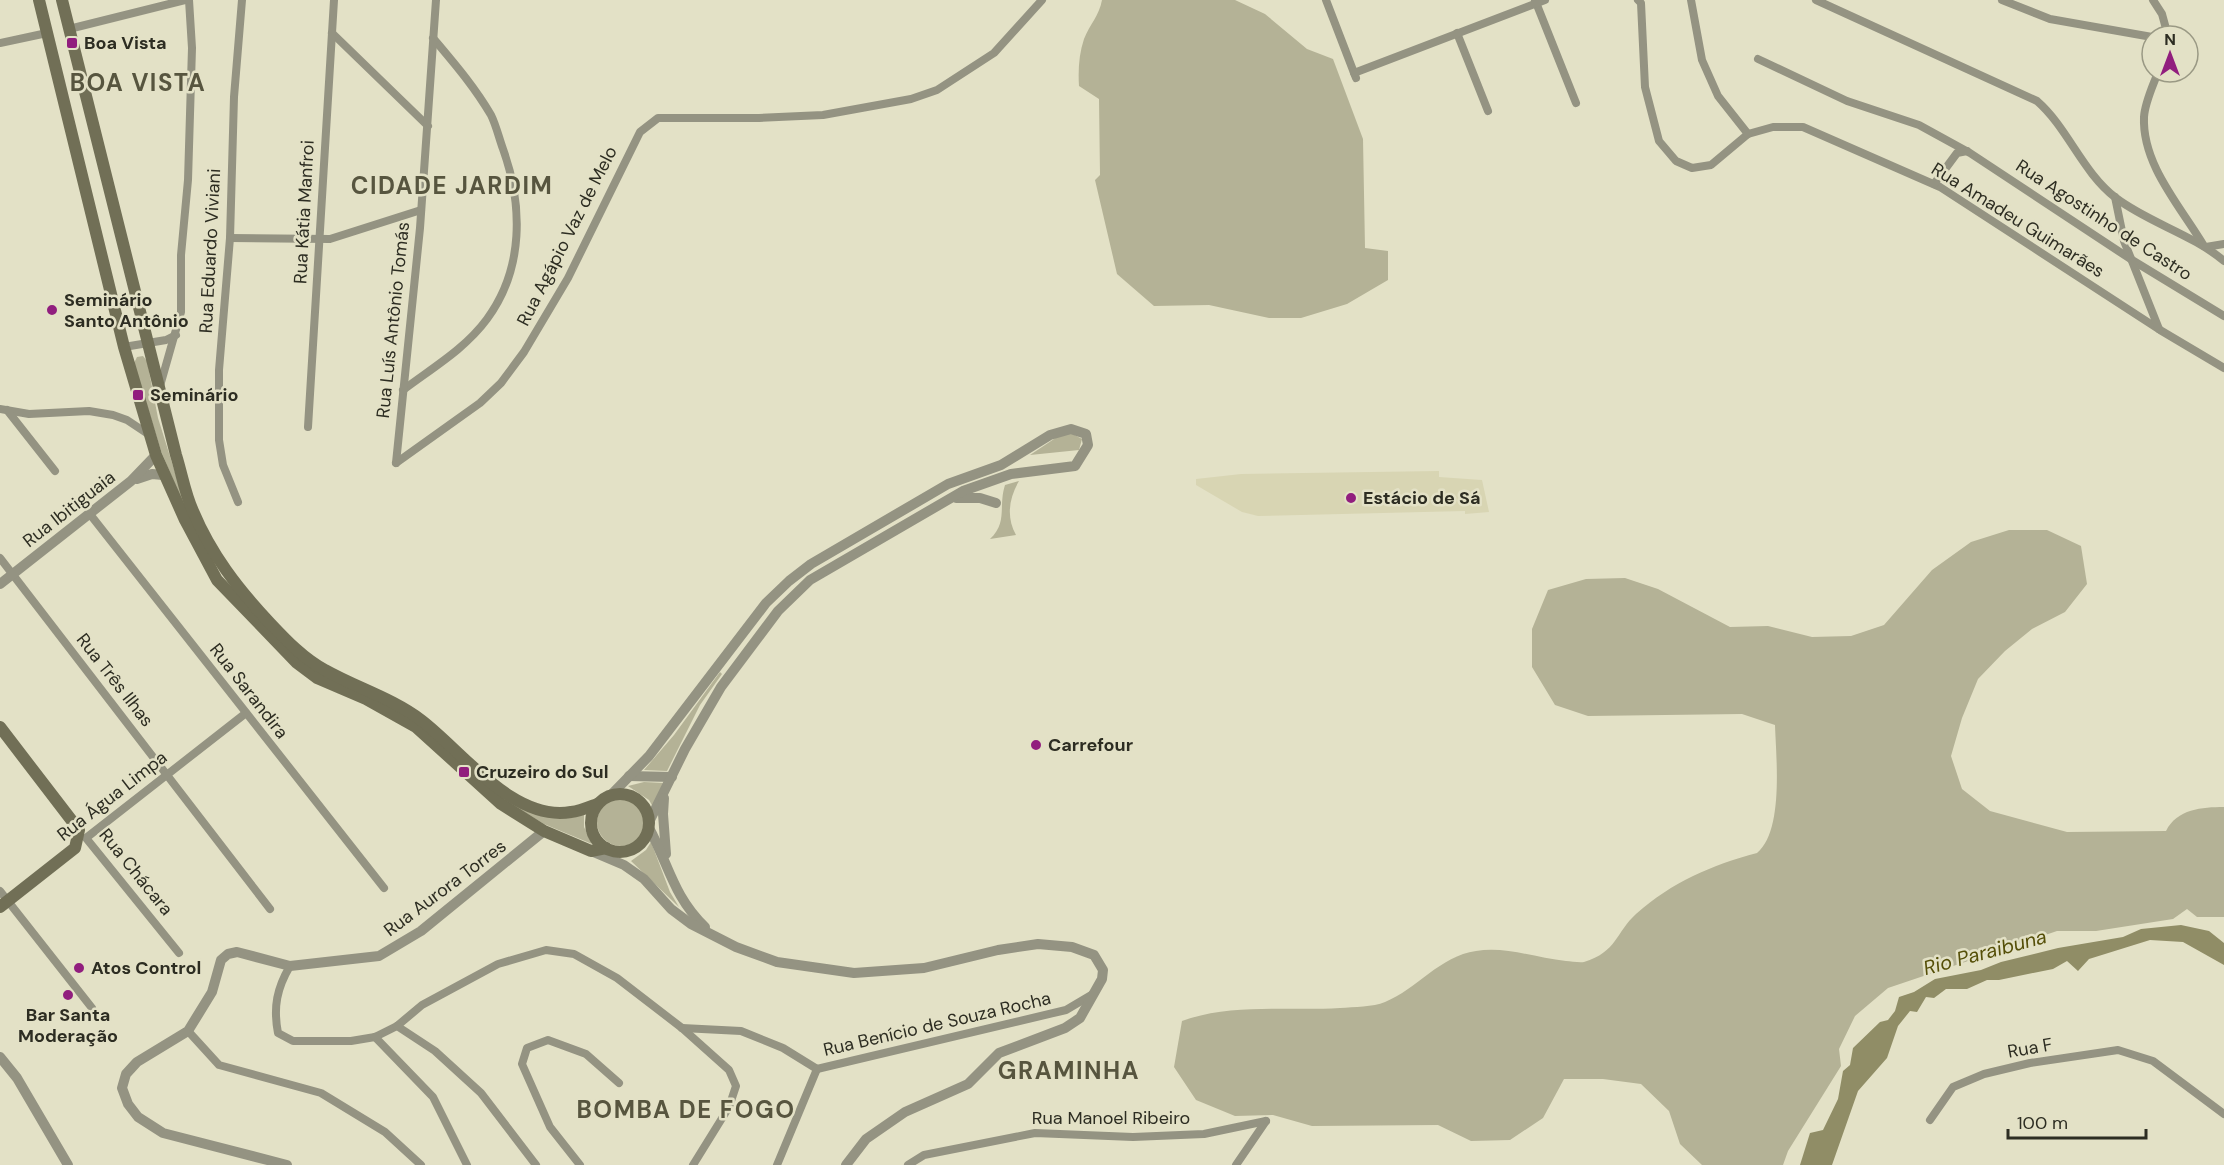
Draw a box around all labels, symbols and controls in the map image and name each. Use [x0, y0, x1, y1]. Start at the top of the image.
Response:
north arrow [2140, 24, 2200, 84]
text: N [2164, 29, 2176, 50]
place label: Boa Vista [84, 31, 167, 55]
marker: Boa Vista [65, 36, 79, 50]
district label: BOA VISTA [70, 67, 206, 98]
street label: Rua Kátia Manfroi [288, 140, 320, 284]
street label: Rua Agápio Vaz de Melo [511, 142, 623, 330]
street label: Rua Agostinho de Castro [2011, 154, 2197, 286]
street label: Rua Amadeu Guimarães [1927, 157, 2109, 283]
street label: Rua Eduardo Viviani [194, 168, 226, 334]
district label: CIDADE JARDIM [351, 170, 553, 201]
street label: Rua Luís Antônio Tomás [371, 221, 415, 419]
place label: Seminário Santo Antônio [64, 288, 189, 333]
marker: Seminário Santo Antônio [45, 303, 59, 317]
place label: Seminário [150, 383, 239, 407]
marker: Seminário [131, 388, 145, 402]
street label: Rua Ibitiguaia [18, 465, 120, 553]
place label: Estácio de Sá [1363, 486, 1481, 510]
marker: Estácio de Sá [1344, 491, 1358, 505]
street label: Rua Três Ilhas [71, 628, 159, 732]
street label: Rua Sarandira [204, 638, 294, 744]
place label: Carrefour [1048, 733, 1133, 757]
marker: Carrefour [1029, 738, 1043, 752]
street label: Rua Água Limpa [52, 745, 172, 847]
place label: Cruzeiro do Sul [476, 760, 609, 784]
marker: Cruzeiro do Sul [457, 765, 471, 779]
street label: Rua Chácara [94, 824, 178, 920]
street label: Rua Aurora Torres [379, 834, 511, 942]
water label: Rio Paraibuna [1920, 923, 2050, 981]
place label: Atos Control [91, 956, 201, 980]
marker: Atos Control [72, 961, 86, 975]
street label: Rua Benício de Souza Rocha [821, 986, 1053, 1062]
marker: Bar Santa Moderação [61, 988, 75, 1002]
place label: Bar Santa Moderação [18, 1003, 118, 1048]
street label: Rua F [2006, 1032, 2055, 1064]
district label: GRAMINHA [998, 1055, 1140, 1086]
district label: BOMBA DE FOGO [577, 1094, 796, 1125]
scale bar [2008, 1102, 2146, 1140]
street label: Rua Manoel Ribeiro [1032, 1106, 1190, 1130]
text: 100 m [2017, 1111, 2068, 1135]

